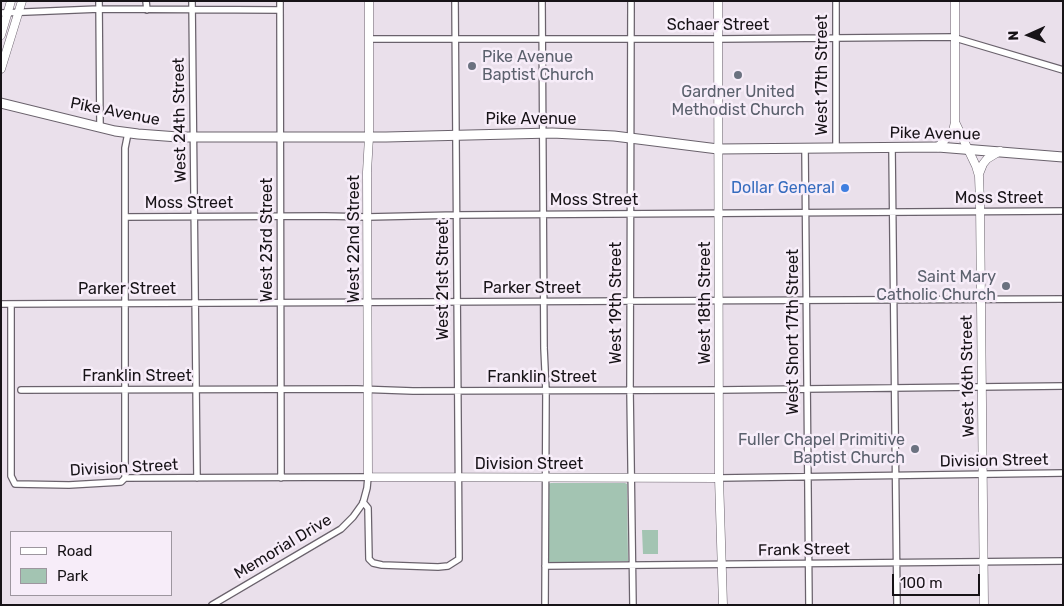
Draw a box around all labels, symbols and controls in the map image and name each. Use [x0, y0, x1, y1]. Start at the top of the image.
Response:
north arrow [1004, 10, 1054, 60]
street label: Schaer Street [667, 15, 769, 35]
street label: West 17th Street [812, 15, 832, 135]
text: N [1005, 30, 1022, 41]
place label: Pike Avenue Baptist Church [482, 47, 594, 85]
street label: West 24th Street [169, 57, 191, 183]
marker: Pike Avenue Baptist Church [466, 60, 478, 72]
marker: Gardner United Methodist Church [732, 69, 744, 81]
place label: Gardner United Methodist Church [671, 82, 805, 120]
street label: Pike Avenue [69, 94, 161, 130]
street label: Pike Avenue [486, 109, 576, 129]
street label: Pike Avenue [889, 124, 981, 144]
street label: West 22nd Street [344, 175, 364, 303]
street label: West 23rd Street [257, 178, 277, 302]
place label: Dollar General [731, 178, 835, 198]
marker: Dollar General [839, 182, 851, 194]
street label: Moss Street [955, 188, 1043, 208]
street label: Moss Street [550, 190, 638, 210]
street label: Moss Street [145, 193, 233, 213]
street label: West 21st Street [433, 220, 453, 340]
street label: West 19th Street [606, 242, 626, 364]
street label: West 18th Street [695, 242, 715, 364]
street label: West Short 17th Street [783, 249, 803, 415]
place label: Saint Mary Catholic Church [876, 267, 996, 305]
street label: Parker Street [483, 278, 581, 298]
street label: Parker Street [78, 279, 176, 299]
marker: Saint Mary Catholic Church [1000, 280, 1012, 292]
street label: West 16th Street [957, 315, 979, 437]
street label: Franklin Street [82, 366, 192, 386]
street label: Franklin Street [487, 367, 597, 387]
place label: Fuller Chapel Primitive Baptist Church [738, 430, 905, 468]
marker: Fuller Chapel Primitive Baptist Church [909, 443, 921, 455]
street label: Division Street [939, 450, 1049, 472]
street label: Division Street [475, 454, 583, 474]
street label: Division Street [69, 456, 179, 480]
street label: Memorial Drive [231, 510, 335, 584]
legend [10, 531, 172, 596]
street label: Frank Street [758, 540, 850, 560]
text: Road [57, 542, 93, 560]
scale bar [894, 564, 982, 596]
text: Park [57, 567, 88, 585]
text: 100 m [900, 574, 942, 592]

